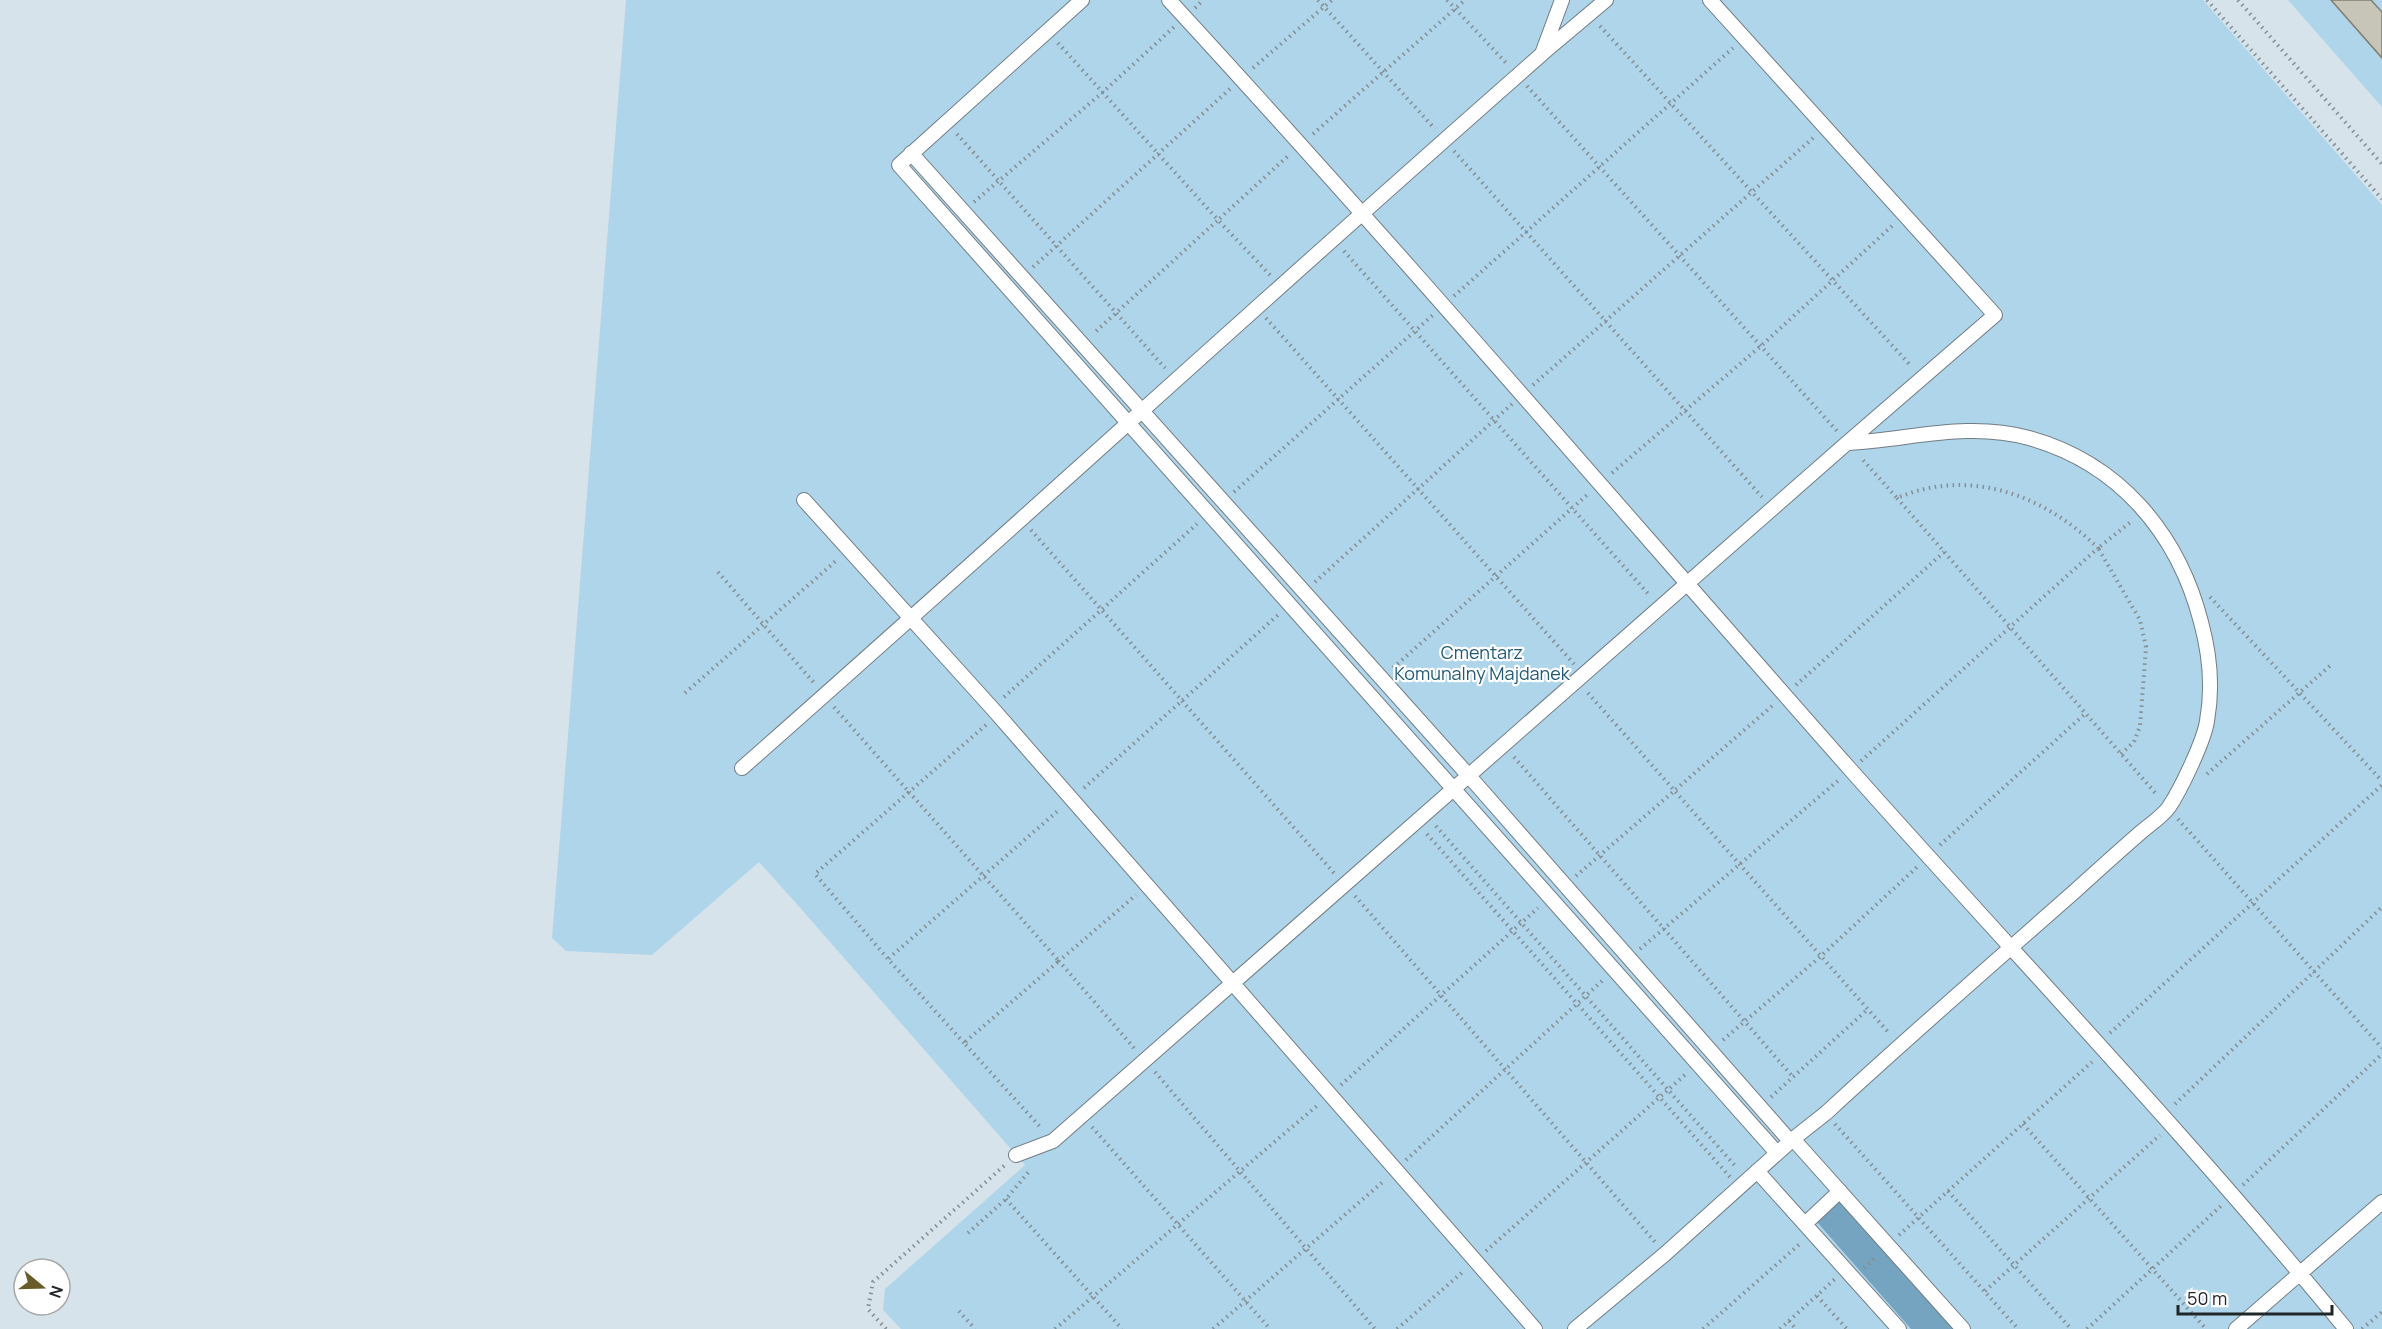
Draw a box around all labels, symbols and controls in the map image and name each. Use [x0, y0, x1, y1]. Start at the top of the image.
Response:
park label: Cmentarz Komunalny Majdanek [1394, 640, 1571, 685]
north arrow [12, 1257, 72, 1317]
scale bar [2178, 1278, 2332, 1316]
text: N [44, 1283, 68, 1301]
text: 50 m [2187, 1286, 2227, 1310]

